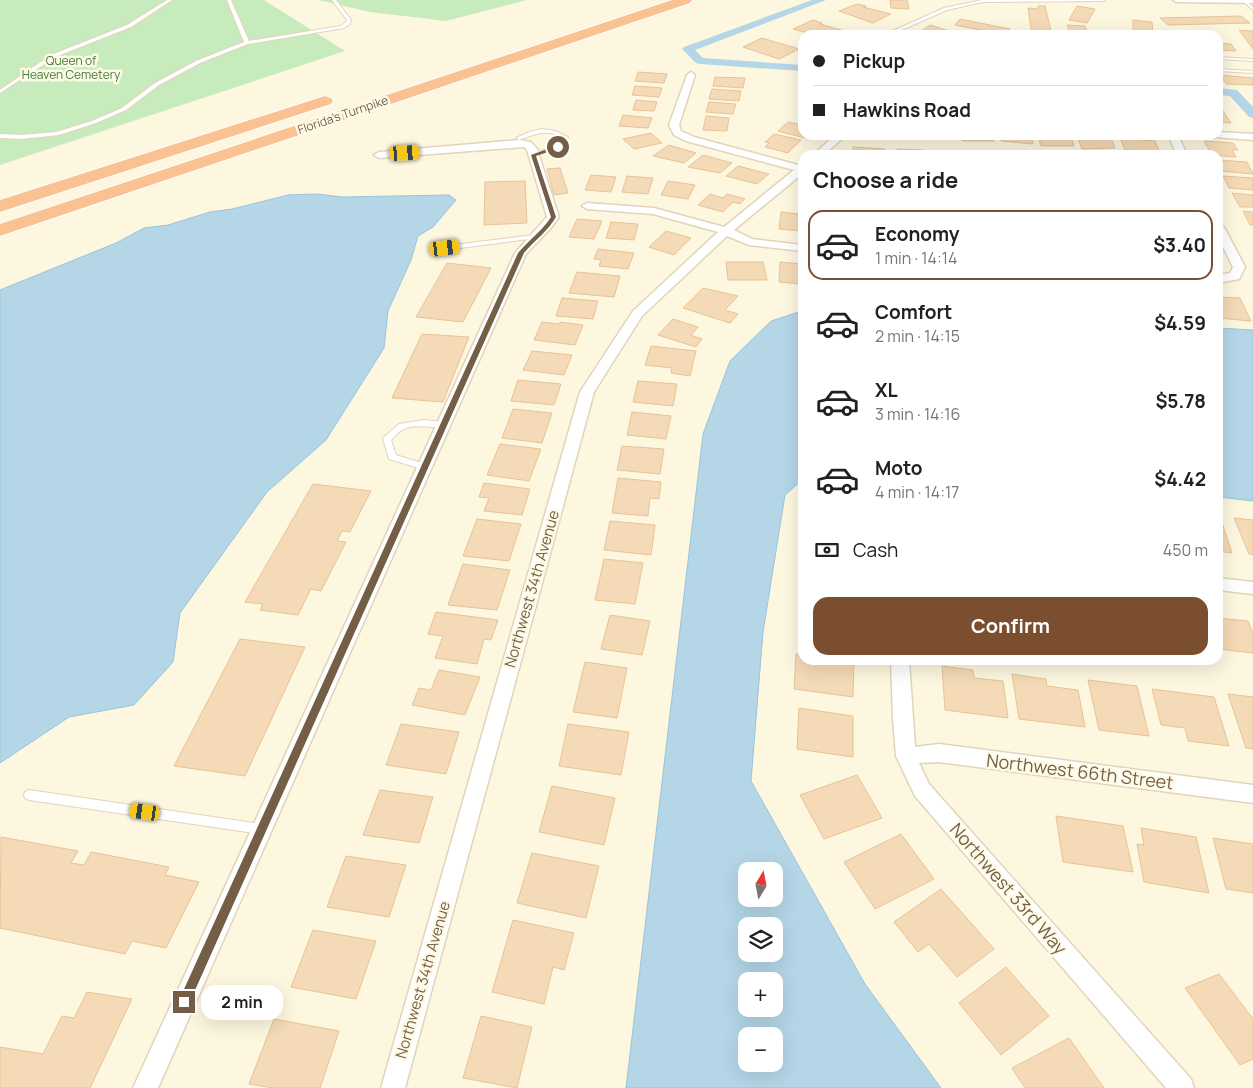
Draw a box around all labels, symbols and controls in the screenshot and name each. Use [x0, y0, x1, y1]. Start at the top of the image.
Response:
text: Pickup [843, 48, 905, 74]
park label: Queen of Heaven Cemetery [22, 52, 121, 83]
street label: Florida's Turnpike [295, 91, 390, 138]
text: Hawkins Road [843, 97, 971, 123]
route start [547, 136, 569, 158]
car [389, 144, 420, 162]
text: Choose a ride [813, 165, 958, 195]
text: Economy [875, 221, 959, 247]
icon: car [815, 223, 860, 268]
text: $3.40 [1153, 232, 1206, 258]
car [429, 239, 460, 257]
text: 1 min · 14:14 [875, 247, 957, 269]
text: Comfort [875, 299, 952, 325]
icon: car [815, 301, 860, 346]
text: $4.59 [1154, 310, 1206, 336]
text: 2 min · 14:15 [875, 325, 960, 347]
text: XL [875, 377, 898, 403]
icon: car [815, 379, 860, 424]
text: $5.78 [1155, 388, 1206, 414]
text: 3 min · 14:16 [875, 403, 961, 425]
text: Moto [875, 455, 922, 481]
icon: car [815, 457, 860, 502]
text: $4.42 [1154, 466, 1206, 492]
text: 4 min · 14:17 [875, 481, 959, 503]
street label: Northwest 34th Avenue [499, 508, 564, 670]
icon: cash [813, 536, 841, 564]
text: Cash [853, 537, 898, 563]
text: 450 m [1163, 539, 1208, 561]
button: Confirm [813, 597, 1208, 655]
street label: Northwest 66th Street [985, 748, 1175, 794]
car [129, 802, 160, 822]
street label: Northwest 33rd Way [945, 817, 1073, 960]
north arrow [738, 862, 782, 908]
map controls [738, 862, 783, 1072]
street label: Northwest 34th Avenue [390, 899, 455, 1061]
button: layers [738, 917, 783, 962]
button: + [738, 972, 783, 1017]
callout: 2 min [202, 984, 284, 1020]
route end [173, 991, 195, 1013]
text: 2 min [221, 991, 263, 1013]
button: − [738, 1027, 783, 1072]

